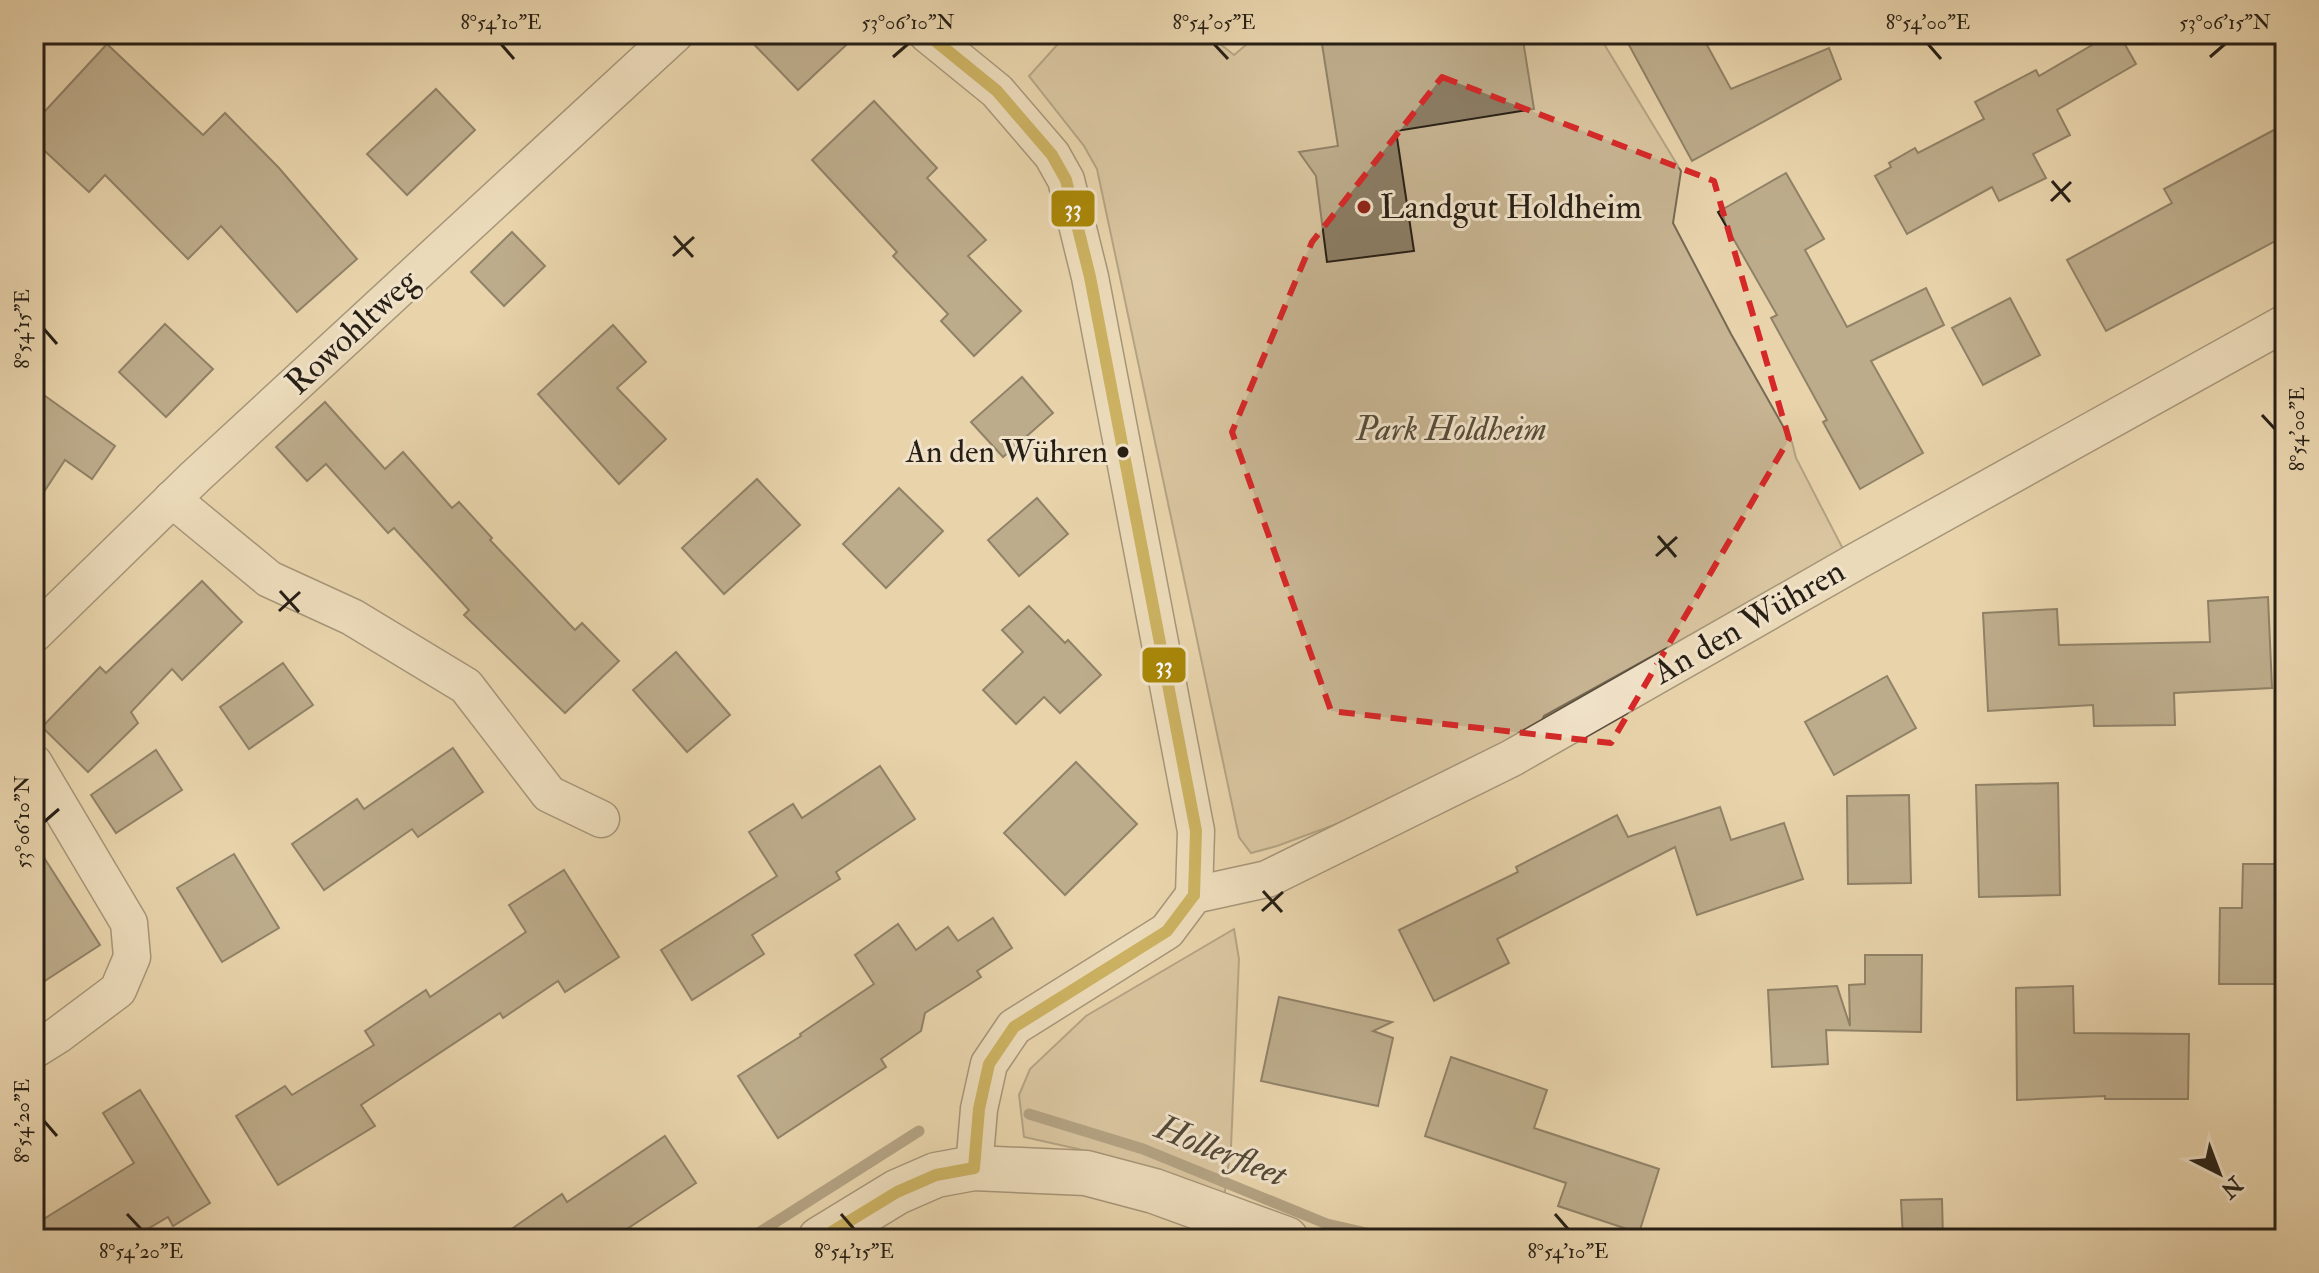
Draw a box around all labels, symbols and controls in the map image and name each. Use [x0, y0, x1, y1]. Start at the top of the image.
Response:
text: 8°54'10"E [460, 10, 542, 35]
text: 53°06'10"N [862, 10, 955, 35]
text: 8°54'05"E [1173, 10, 1255, 35]
text: 8°54'00"E [1886, 10, 1970, 35]
text: 53°06'15"N [2179, 10, 2271, 35]
place label: Landgut Holdheim [1380, 186, 1642, 229]
line badge: 33 [1050, 189, 1096, 228]
text: 33 [1065, 195, 1081, 223]
marker: Landgut Holdheim [1355, 198, 1373, 216]
street label: Rowohltweg [277, 259, 428, 404]
text: 8°54'15"E [10, 289, 35, 369]
text: 8°54'00"E [2285, 387, 2310, 471]
park label: Park Holdheim [1355, 408, 1546, 451]
place label: An den Wühren [905, 432, 1108, 472]
marker: An den Wühren [1115, 444, 1131, 460]
street label: An den Wühren [1644, 550, 1853, 695]
line badge: 33 [1141, 646, 1187, 684]
text: 33 [1156, 652, 1172, 680]
text: 53°06'10"N [10, 775, 35, 868]
text: 8°54'20"E [10, 1079, 35, 1163]
water label: Hollerfleet [1147, 1104, 1295, 1198]
north arrow [2179, 1133, 2259, 1213]
text: N [2215, 1169, 2249, 1204]
text: 8°54'20"E [99, 1239, 183, 1264]
text: 8°54'15"E [814, 1239, 894, 1264]
text: 8°54'10"E [1527, 1239, 1609, 1264]

